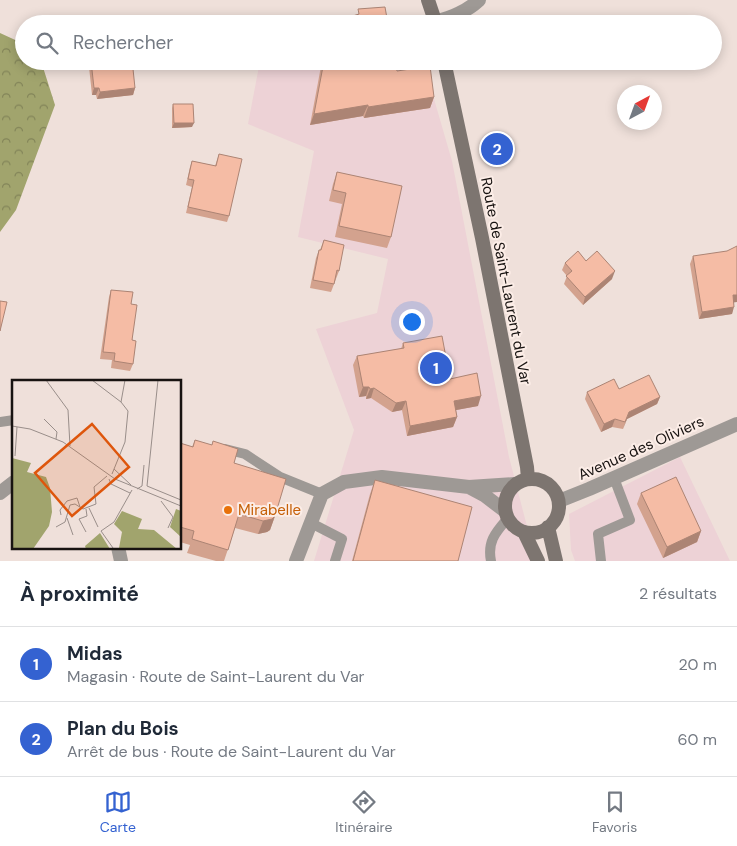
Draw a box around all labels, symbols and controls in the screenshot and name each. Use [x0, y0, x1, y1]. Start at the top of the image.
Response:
search box [15, 15, 722, 70]
icon: search [33, 29, 61, 57]
text: Rechercher [73, 30, 173, 55]
north arrow [617, 85, 662, 130]
pin: 2 [481, 130, 513, 168]
street label: Route de Saint-Laurent du Var [476, 176, 536, 387]
your location [399, 309, 425, 335]
pin: 1 [420, 349, 452, 387]
inset map [12, 380, 181, 548]
street label: Avenue des Oliviers [575, 411, 707, 485]
place label: Mirabelle [238, 500, 301, 520]
marker: Mirabelle [222, 504, 234, 516]
text: À proximité [20, 580, 139, 608]
text: 2 résultats [639, 583, 717, 604]
text: Midas [67, 641, 123, 666]
text: 1 [33, 654, 39, 675]
text: 20 m [678, 654, 717, 675]
text: Magasin · Route de Saint-Laurent du Var [67, 666, 365, 687]
text: Plan du Bois [67, 716, 179, 741]
text: 2 [31, 729, 41, 750]
text: 60 m [677, 729, 717, 750]
text: Arrêt de bus · Route de Saint-Laurent du Var [67, 741, 396, 762]
tab: Carte [100, 788, 136, 836]
tab: Itinéraire [335, 788, 392, 836]
tab: Favoris [592, 788, 637, 836]

